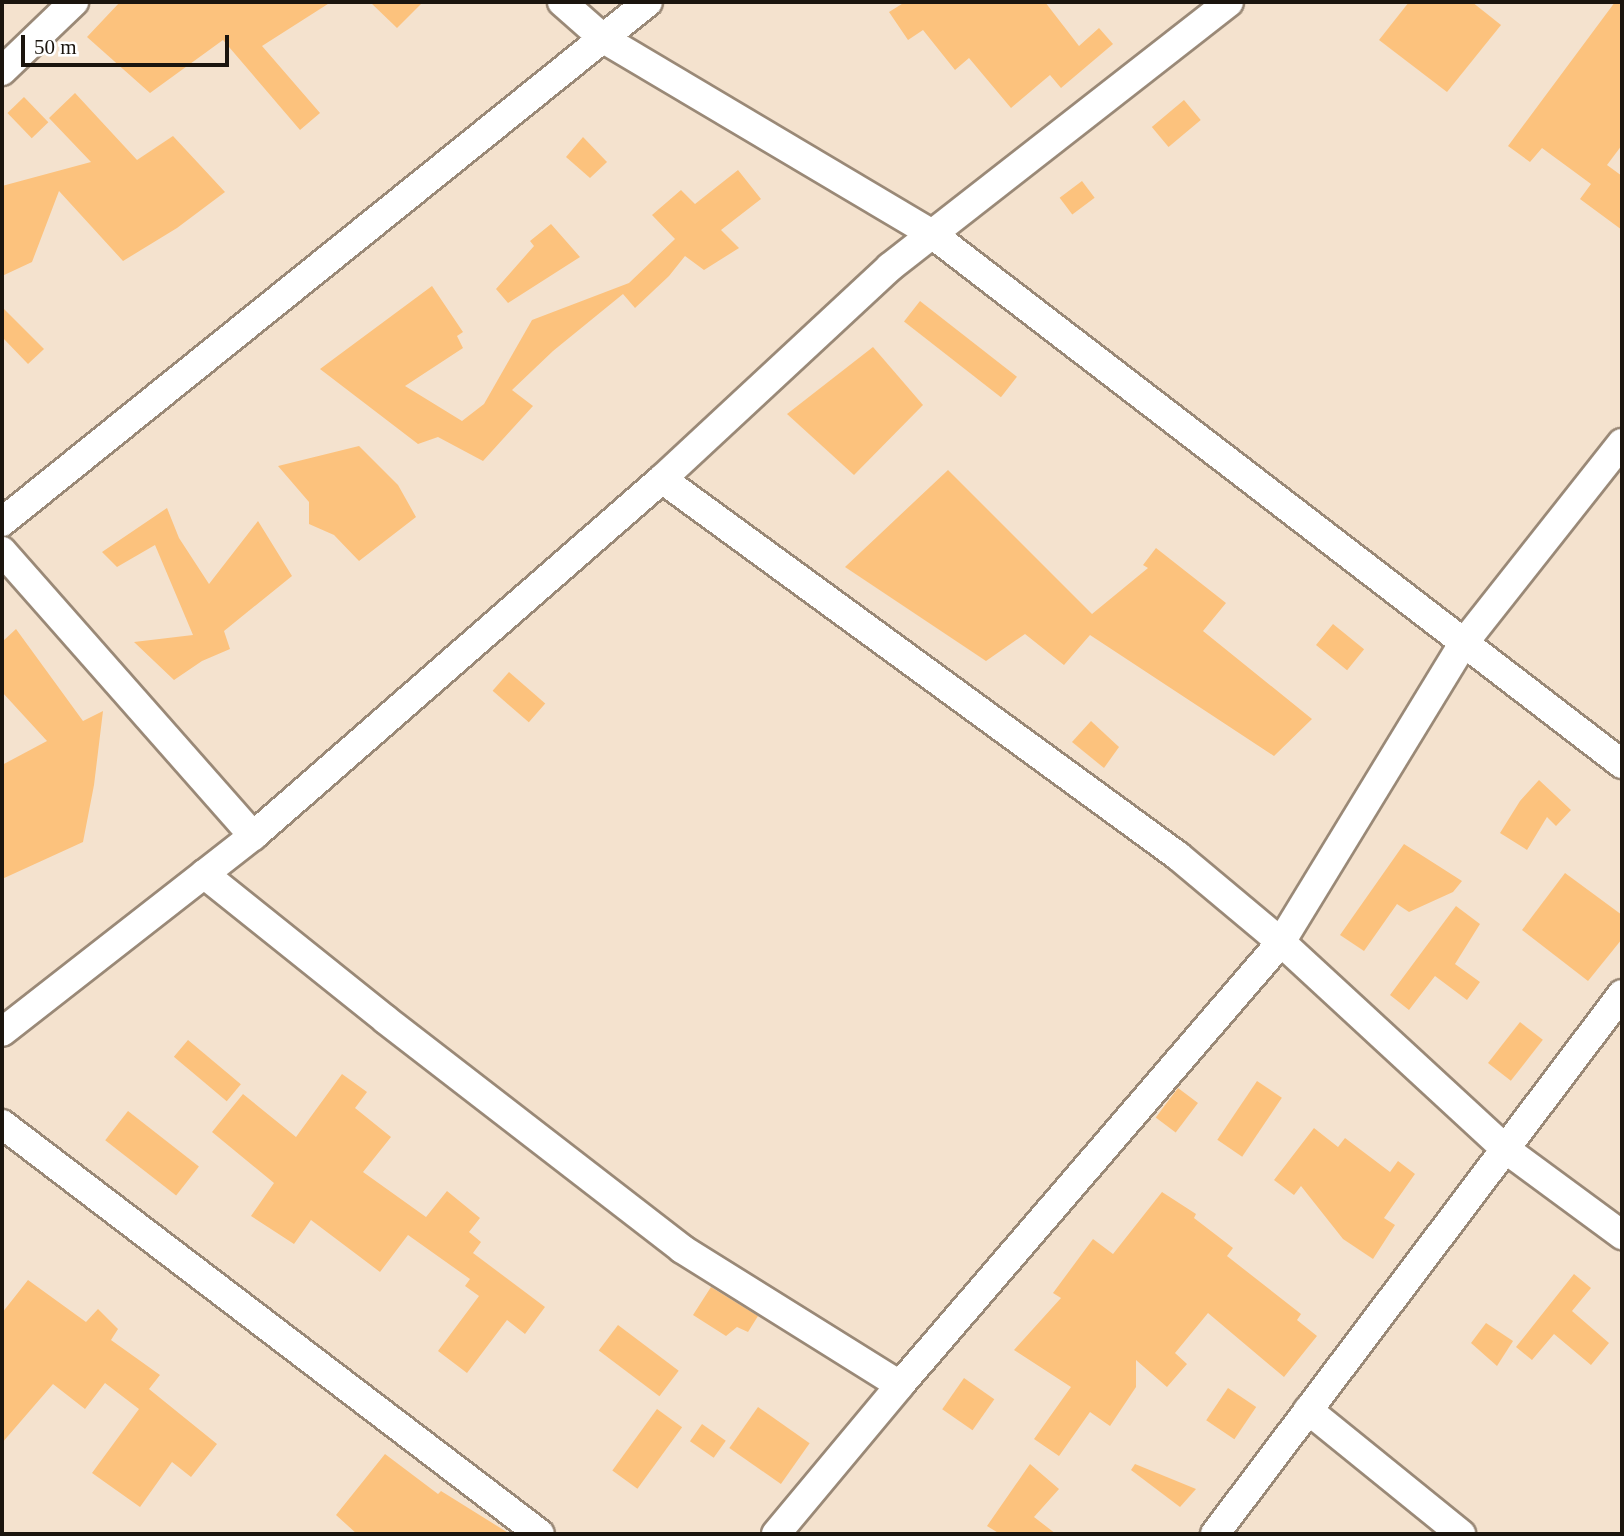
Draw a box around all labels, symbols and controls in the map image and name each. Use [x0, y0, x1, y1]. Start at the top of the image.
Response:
scale bar [24, 21, 233, 65]
text: 50 m [34, 35, 77, 59]

